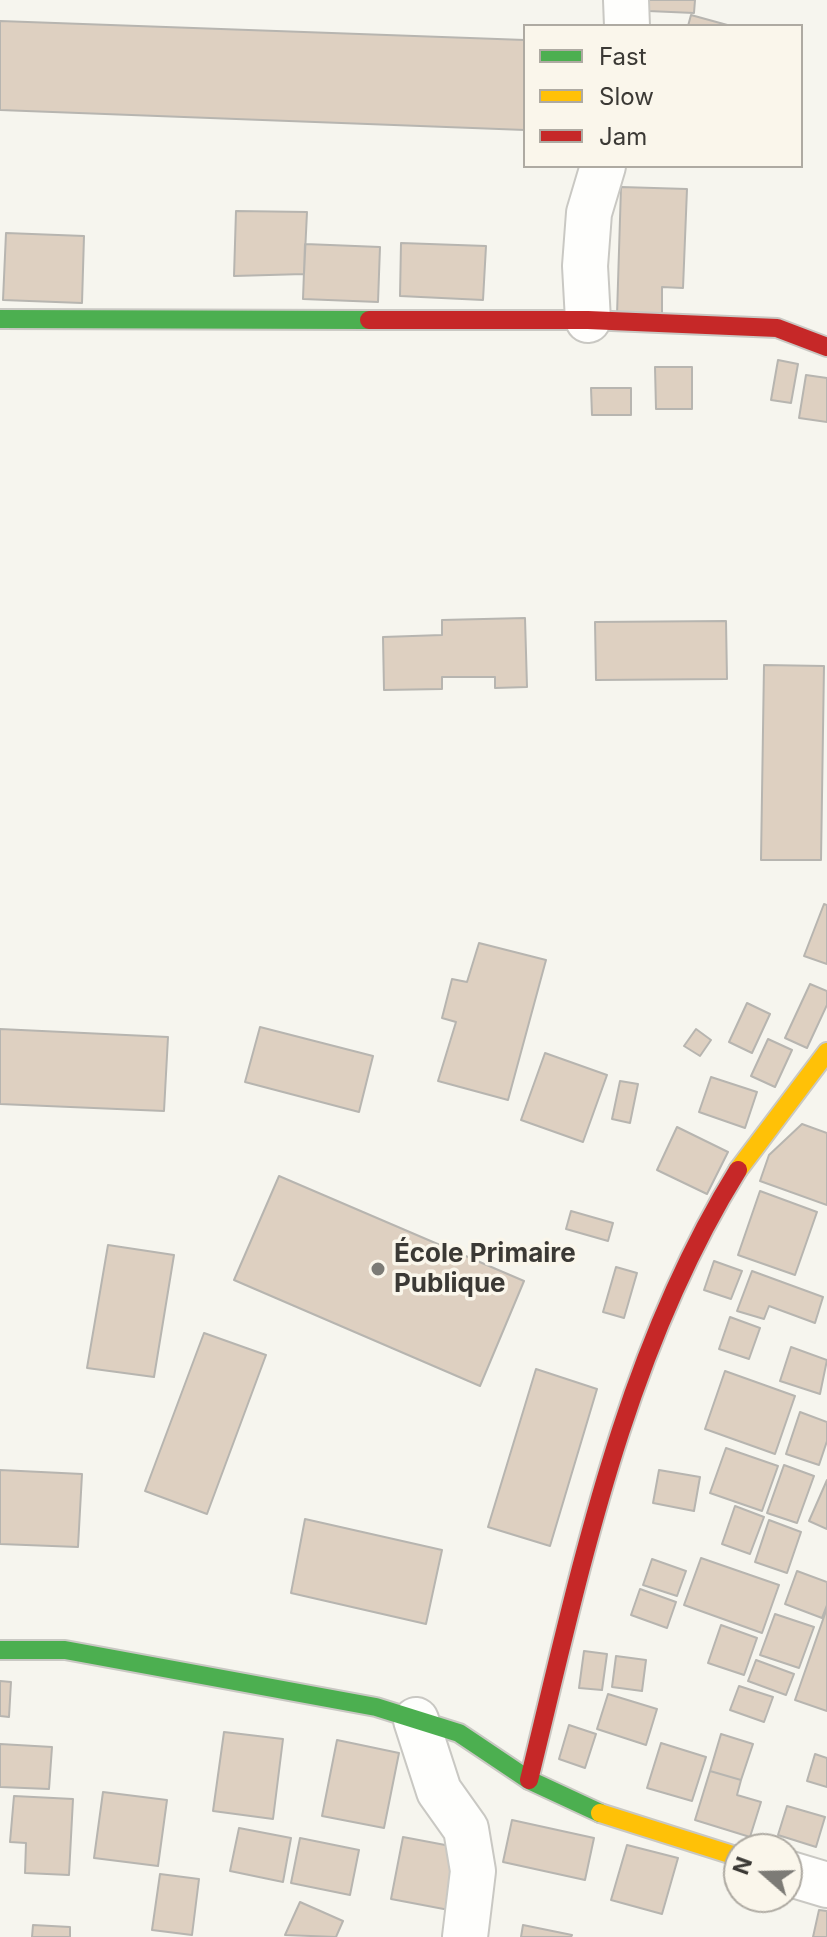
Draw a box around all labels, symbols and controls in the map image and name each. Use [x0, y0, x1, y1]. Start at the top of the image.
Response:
legend [523, 24, 803, 168]
text: Fast [599, 42, 647, 71]
text: Slow [599, 82, 654, 111]
text: Jam [599, 122, 647, 151]
place label: École Primaire Publique [394, 1238, 576, 1300]
marker: École Primaire Publique [369, 1260, 387, 1278]
north arrow [723, 1833, 803, 1913]
text: N [727, 1853, 757, 1878]

